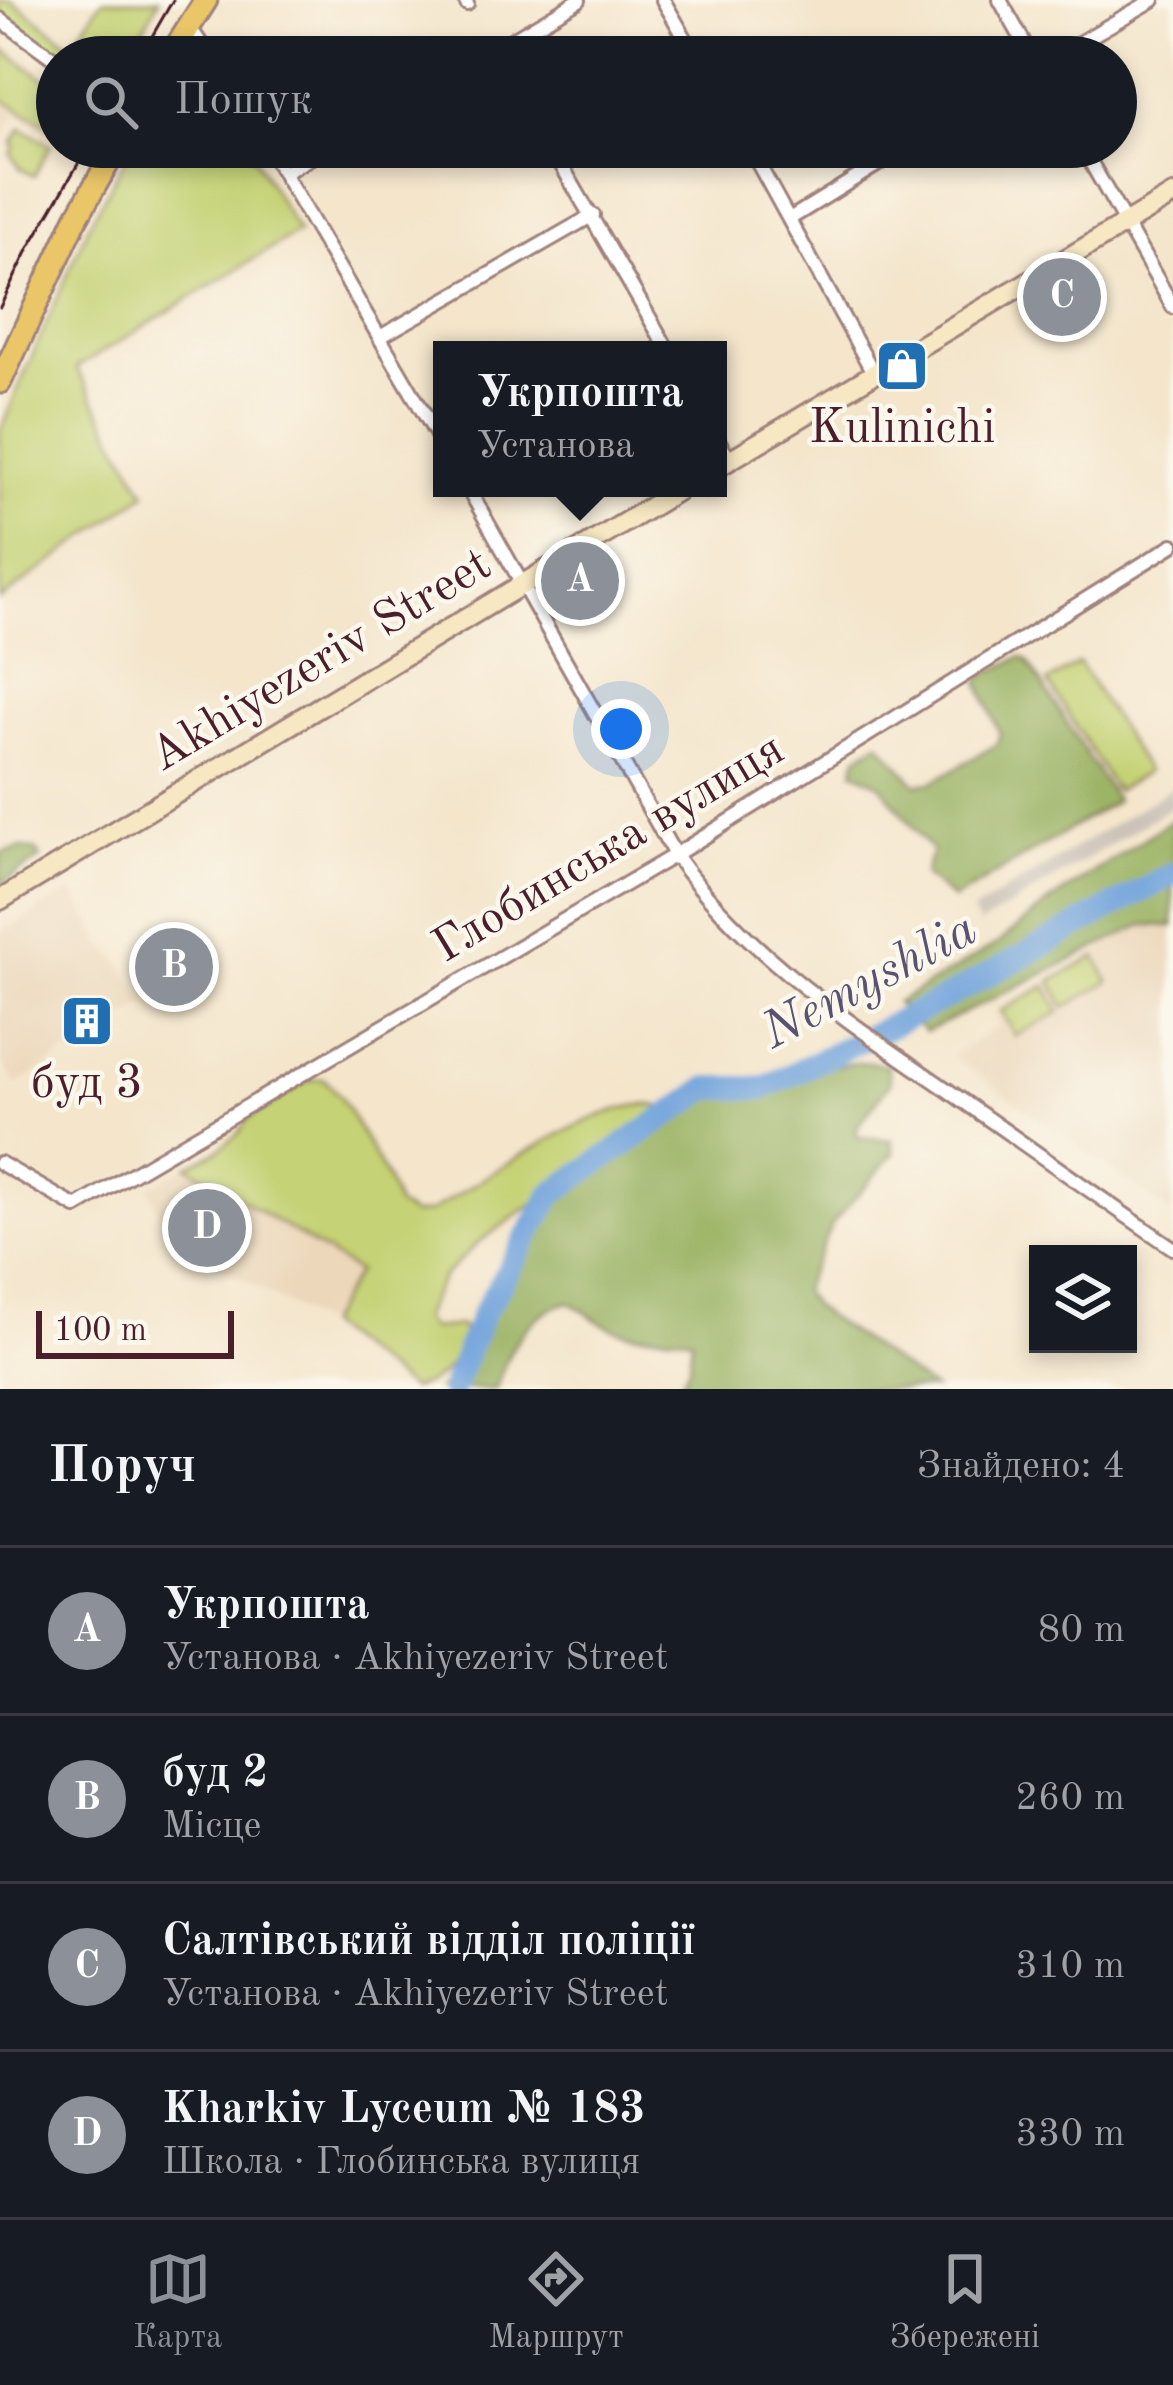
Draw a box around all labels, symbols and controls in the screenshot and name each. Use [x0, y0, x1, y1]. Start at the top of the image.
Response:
search box [36, 36, 1137, 168]
icon: search [78, 69, 144, 135]
text: Пошук [174, 79, 313, 124]
pin: C [1023, 252, 1101, 342]
shop icon: Kulinichi [874, 338, 930, 394]
popup [433, 341, 727, 497]
text: Укрпошта [476, 372, 684, 417]
place label: Kulinichi [809, 405, 995, 453]
text: Установа [476, 427, 635, 466]
pin: A [541, 536, 619, 626]
street label: Akhiyezeriv Street [142, 541, 500, 781]
your location [591, 699, 651, 759]
street label: Глобинська вулиця [425, 726, 793, 972]
water label: Nemyshlia [753, 904, 986, 1061]
pin: B [135, 922, 213, 1012]
building icon: буд 3 [59, 993, 115, 1049]
place label: буд 3 [31, 1060, 143, 1108]
pin: D [168, 1183, 246, 1273]
map controls [1029, 1245, 1137, 1353]
button: layers [1029, 1245, 1137, 1353]
scale bar [36, 1305, 234, 1358]
text: 100 m [54, 1315, 147, 1348]
text: Поруч [48, 1442, 196, 1493]
text: Знайдено: 4 [917, 1447, 1125, 1486]
text: Укрпошта [162, 1584, 370, 1629]
text: A [72, 1611, 102, 1650]
text: 80 m [1038, 1611, 1125, 1650]
text: Установа · Akhiyezeriv Street [162, 1639, 668, 1678]
text: буд 2 [162, 1752, 268, 1797]
text: B [73, 1779, 101, 1818]
text: 260 m [1015, 1779, 1125, 1818]
text: Місце [162, 1807, 262, 1846]
text: Салтівський відділ поліції [162, 1920, 695, 1965]
text: C [74, 1947, 100, 1986]
text: 310 m [1015, 1947, 1125, 1986]
text: Установа · Akhiyezeriv Street [162, 1975, 668, 2014]
text: Kharkiv Lyceum № 183 [162, 2088, 645, 2133]
text: D [72, 2115, 102, 2154]
text: 330 m [1015, 2115, 1125, 2154]
text: Школа · Глобинська вулиця [162, 2143, 640, 2182]
tab: Карта [133, 2246, 222, 2359]
tab: Маршрут [488, 2246, 624, 2359]
tab: Збережені [890, 2246, 1040, 2359]

